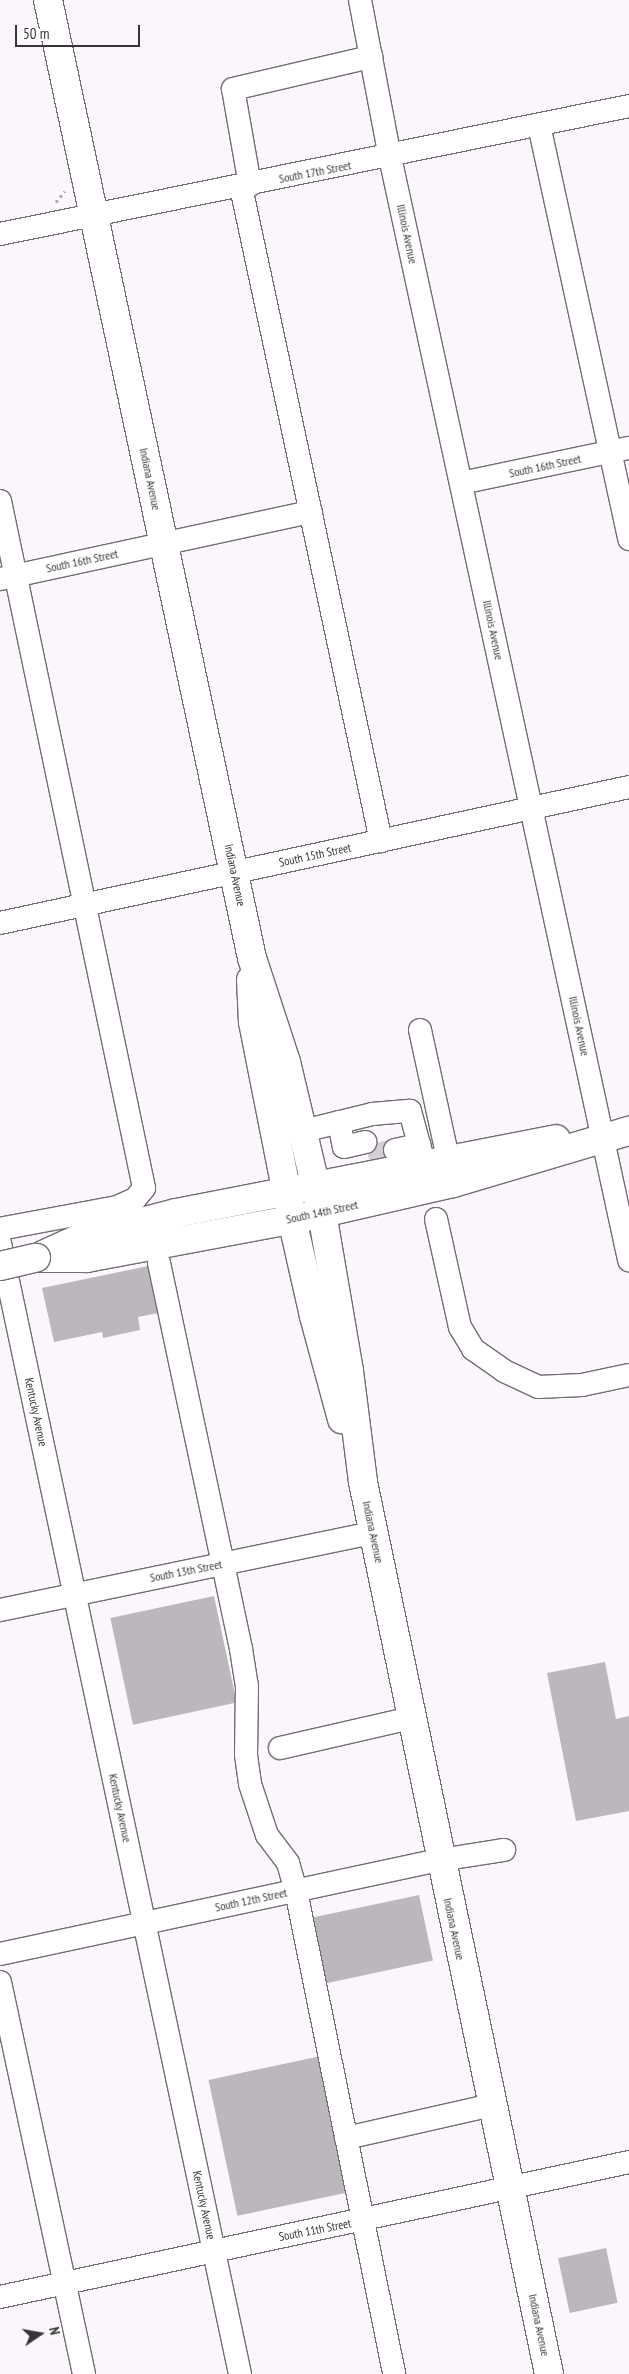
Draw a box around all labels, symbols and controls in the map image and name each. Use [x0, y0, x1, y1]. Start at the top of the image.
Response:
scale bar [18, 15, 142, 47]
text: 50 m [23, 24, 49, 43]
street label: South 17th Street [278, 158, 352, 186]
street label: Illinois Avenue [394, 203, 420, 265]
street label: Indiana Avenue [136, 446, 164, 512]
street label: South 16th Street [508, 451, 582, 481]
street label: South 16th Street [45, 546, 119, 576]
street label: Illinois Avenue [480, 599, 506, 661]
street label: South 15th Street [278, 840, 352, 870]
street label: Indiana Avenue [221, 842, 249, 908]
street label: Illinois Avenue [566, 995, 592, 1057]
street label: South 14th Street [285, 1197, 359, 1227]
street label: Kentucky Avenue [22, 1376, 50, 1448]
street label: Indiana Avenue [359, 1499, 387, 1565]
street label: South 13th Street [149, 1557, 223, 1585]
street label: Kentucky Avenue [106, 1772, 134, 1844]
street label: South 12th Street [214, 1885, 288, 1915]
street label: Indiana Avenue [440, 1896, 468, 1962]
street label: Kentucky Avenue [190, 2169, 218, 2241]
street label: South 11th Street [278, 2216, 352, 2244]
street label: Indiana Avenue [525, 2292, 553, 2358]
north arrow [15, 2309, 65, 2359]
text: N [45, 2325, 64, 2336]

